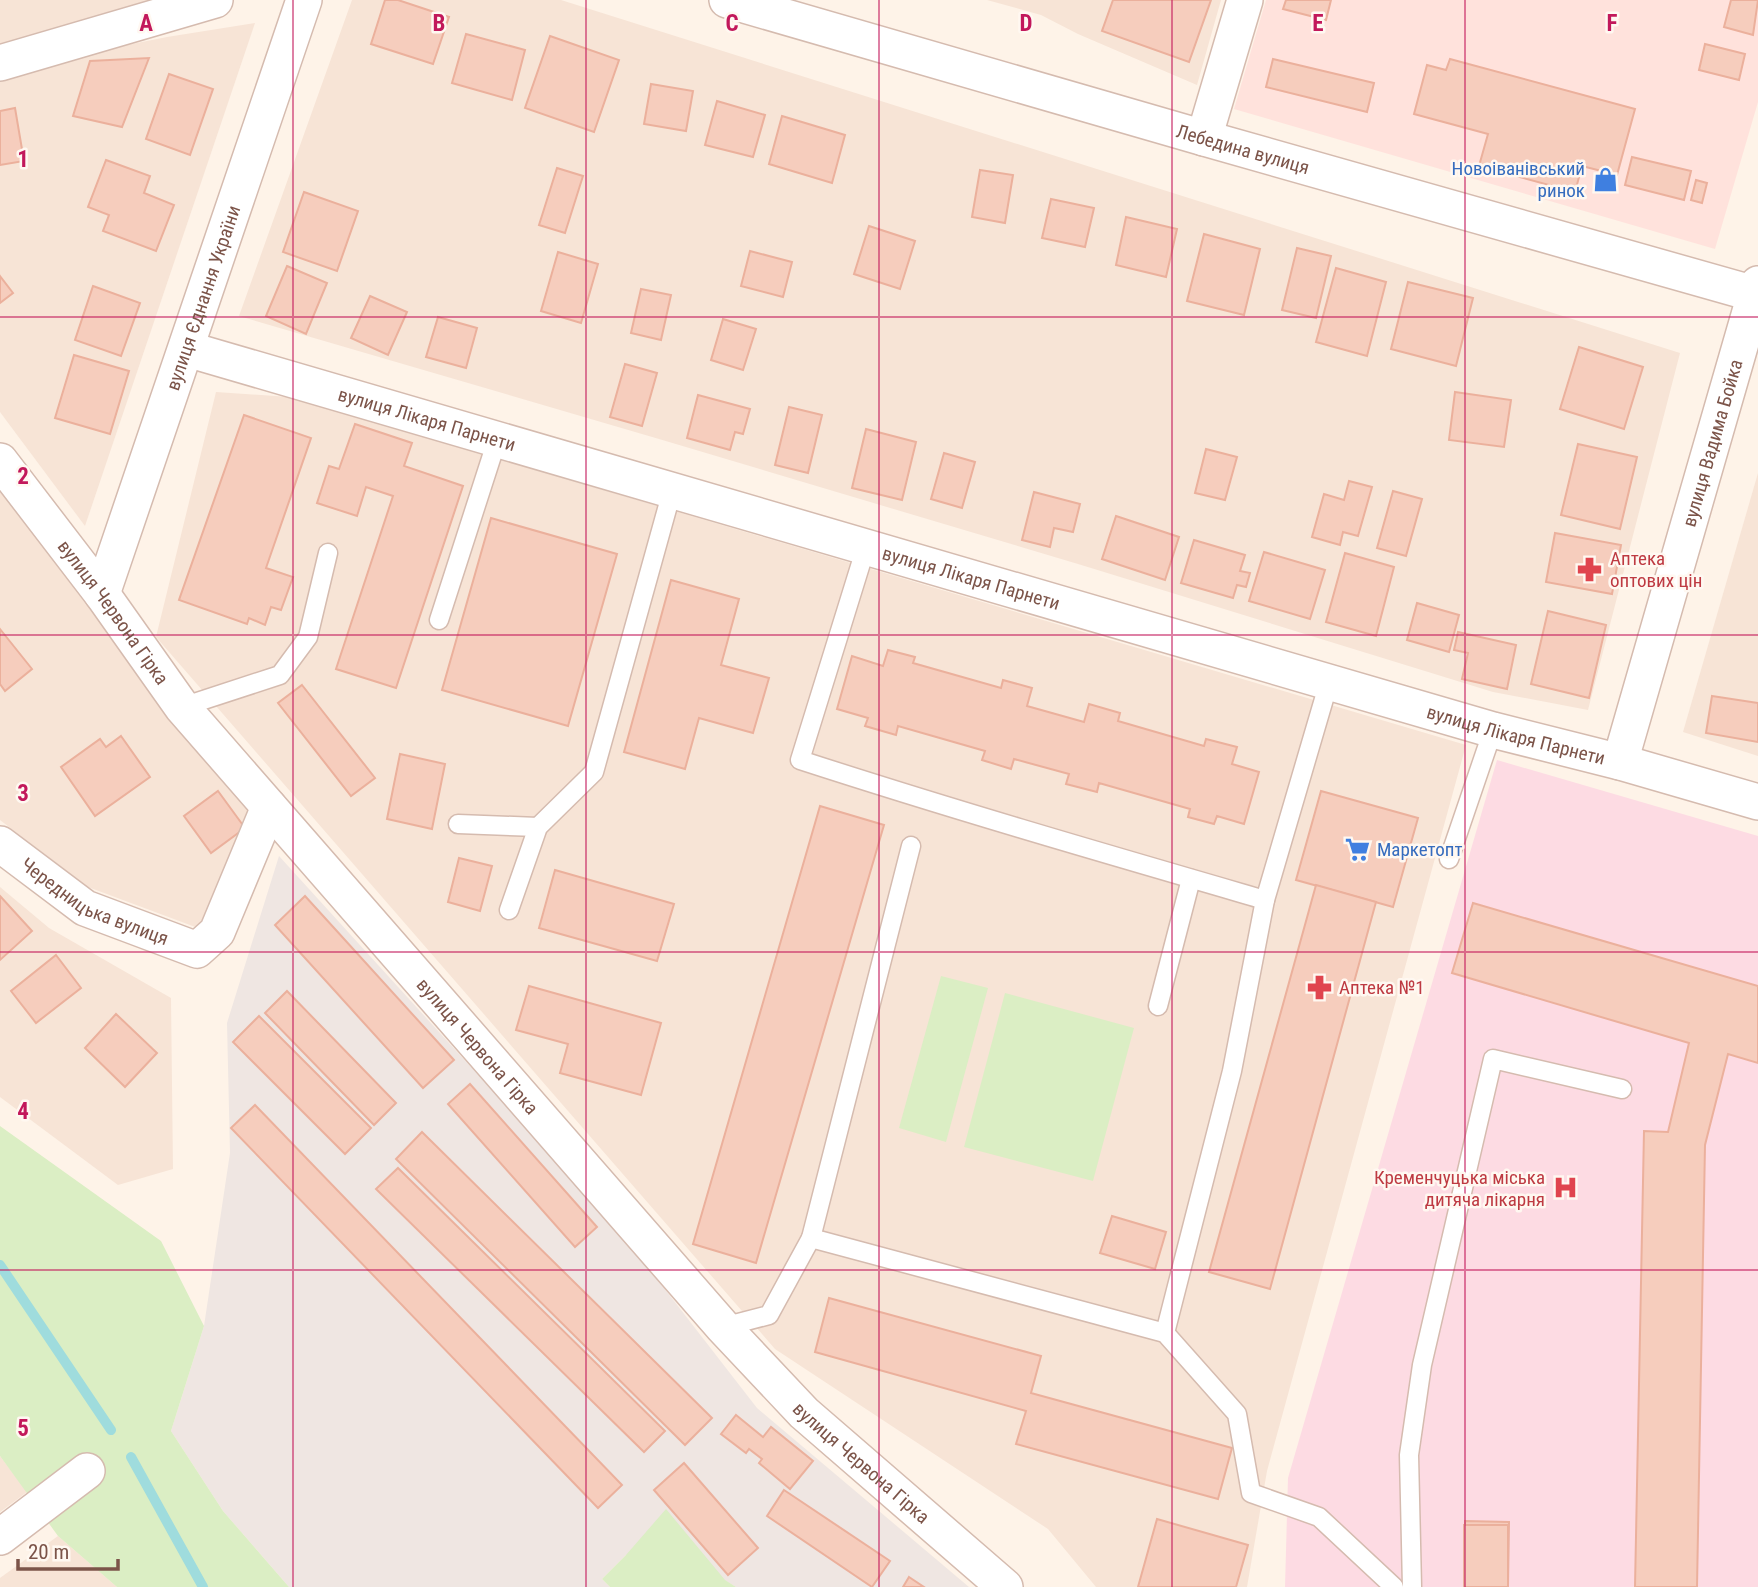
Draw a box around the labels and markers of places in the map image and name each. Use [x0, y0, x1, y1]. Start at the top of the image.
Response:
place label: Новоіванівський ринок [1452, 157, 1585, 202]
shop icon: Новоіванівський ринок [1591, 165, 1619, 193]
place label: Аптека оптових цін [1610, 547, 1702, 592]
pharmacy icon: Аптека оптових цін [1576, 555, 1604, 583]
supermarket icon: Маркетопт [1343, 835, 1371, 863]
place label: Маркетопт [1377, 838, 1463, 861]
pharmacy icon: Аптека №1 [1305, 973, 1333, 1001]
place label: Аптека №1 [1339, 976, 1425, 999]
place label: Кременчуцька міська дитяча лікарня [1374, 1166, 1545, 1211]
hospital icon: Кременчуцька міська дитяча лікарня [1551, 1174, 1579, 1202]

